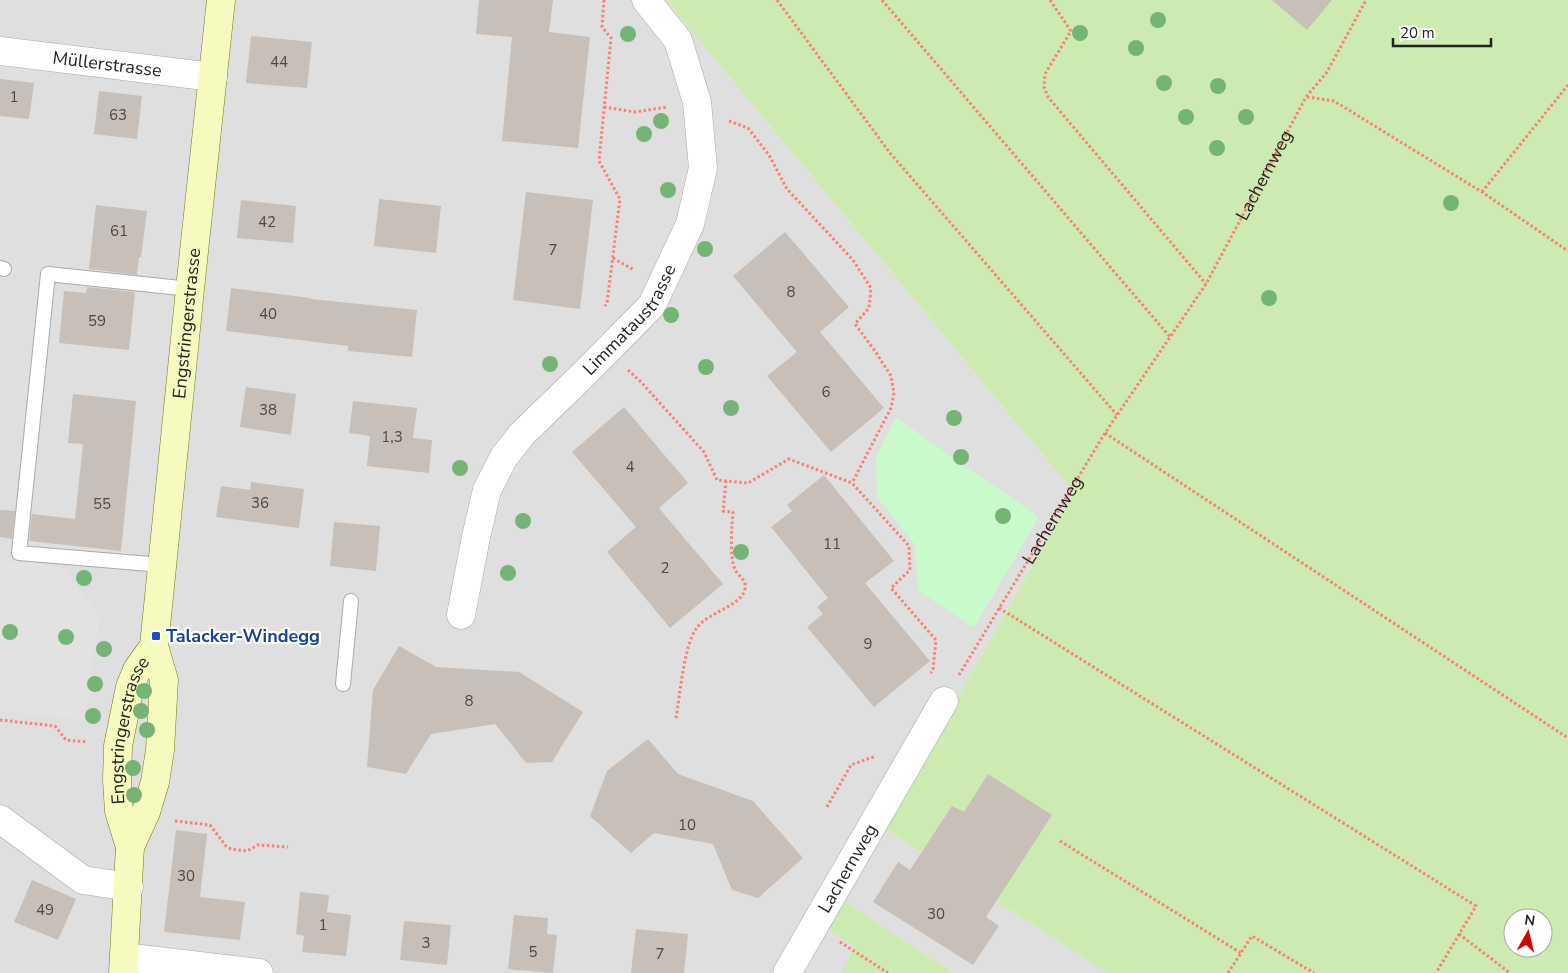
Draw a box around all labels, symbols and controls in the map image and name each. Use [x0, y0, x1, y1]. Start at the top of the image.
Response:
scale bar [1393, 15, 1490, 47]
text: 20 m [1400, 23, 1435, 43]
street label: Müllerstrasse [51, 46, 163, 83]
house number: 44 [270, 52, 288, 72]
house number: 1 [9, 87, 19, 107]
house number: 63 [109, 105, 127, 125]
street label: Lachernweg [1230, 126, 1298, 225]
house number: 42 [258, 212, 276, 232]
house number: 61 [110, 221, 128, 241]
house number: 7 [548, 240, 558, 260]
street label: Engstringerstrasse [167, 247, 206, 400]
street label: Limmataustrasse [577, 260, 681, 381]
house number: 8 [786, 282, 796, 302]
house number: 40 [259, 304, 277, 324]
house number: 59 [88, 311, 106, 331]
house number: 6 [821, 382, 831, 402]
house number: 38 [259, 400, 277, 420]
house number: 1,3 [381, 427, 403, 447]
house number: 4 [625, 457, 635, 477]
street label: Lachernweg [1017, 471, 1088, 569]
house number: 36 [251, 493, 269, 513]
house number: 55 [93, 494, 111, 514]
house number: 11 [823, 534, 841, 554]
house number: 2 [660, 558, 670, 578]
place label: Talacker-Windegg [166, 624, 320, 648]
marker: Talacker-Windegg [150, 630, 162, 642]
house number: 9 [863, 634, 873, 654]
street label: Engstringerstrasse [105, 652, 155, 805]
house number: 8 [464, 691, 474, 711]
house number: 10 [678, 815, 696, 835]
street label: Lachernweg [812, 819, 883, 917]
house number: 30 [177, 866, 195, 886]
house number: 49 [36, 900, 54, 920]
house number: 30 [927, 904, 945, 924]
north arrow [1503, 908, 1553, 958]
text: N [1523, 910, 1536, 931]
house number: 1 [318, 915, 328, 935]
house number: 3 [421, 933, 431, 953]
house number: 5 [528, 942, 538, 962]
house number: 7 [655, 944, 665, 964]

